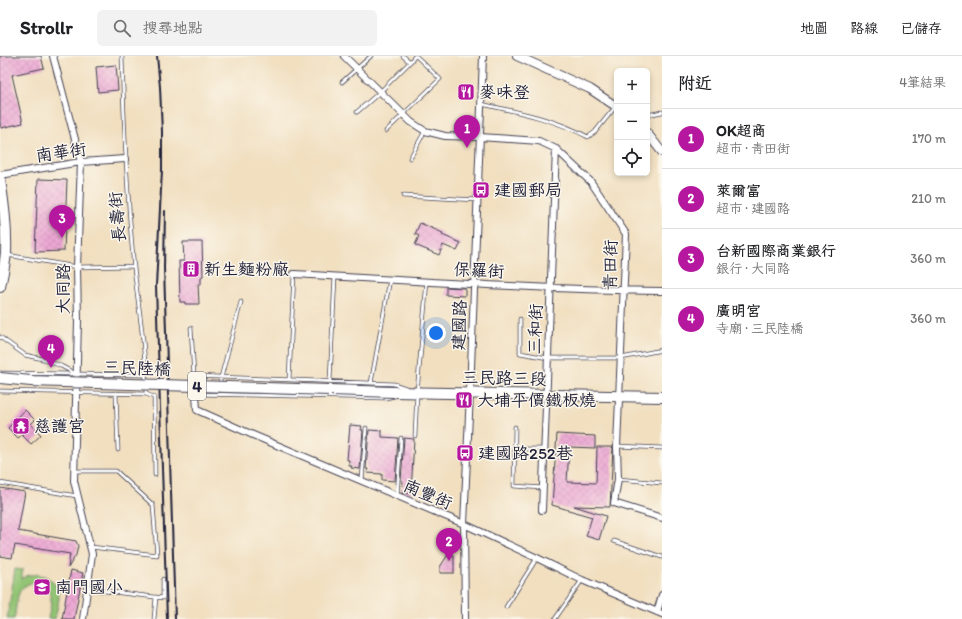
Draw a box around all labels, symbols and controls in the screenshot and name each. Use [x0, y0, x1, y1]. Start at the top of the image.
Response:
search box [97, 10, 377, 46]
text: Strollr [20, 16, 73, 39]
icon: search [111, 17, 133, 39]
text: 搜尋地點 [143, 19, 203, 37]
text: 地圖 [800, 20, 828, 37]
text: 路線 [850, 20, 878, 37]
text: 已儲存 [900, 20, 942, 37]
map controls [614, 68, 650, 176]
button: + [614, 68, 650, 104]
text: 附近 [678, 73, 712, 93]
text: 4筆結果 [899, 75, 946, 90]
restaurant icon: 麥味登 [456, 82, 476, 102]
place label: 麥味登 [479, 82, 530, 102]
button: − [614, 104, 650, 140]
pin: 1 [454, 115, 480, 148]
text: OK超商 [716, 122, 766, 140]
text: 1 [688, 131, 694, 146]
text: 170 m [912, 131, 946, 146]
street label: 南華街 [34, 139, 88, 165]
button: locate [614, 140, 650, 176]
text: 超市 · 青田街 [716, 141, 790, 156]
bus stop icon: 建國郵局 [471, 180, 491, 200]
place label: 建國郵局 [494, 180, 562, 200]
text: 萊爾富 [716, 182, 761, 200]
street label: 長壽街 [105, 191, 129, 243]
text: 2 [688, 191, 694, 206]
text: 210 m [911, 191, 946, 206]
text: 超市 · 建國路 [716, 201, 790, 216]
pin: 3 [49, 205, 75, 238]
street label: 青田街 [600, 239, 620, 291]
text: 台新國際商業銀行 [716, 242, 836, 260]
text: 3 [687, 251, 695, 266]
text: 360 m [910, 251, 946, 266]
building icon: 新生麵粉廠 [181, 259, 201, 279]
place label: 新生麵粉廠 [204, 259, 289, 279]
street label: 保羅街 [453, 259, 505, 281]
text: 銀行 · 大同路 [716, 261, 790, 276]
street label: 大同路 [53, 264, 73, 315]
street label: 建國路 [448, 299, 470, 351]
text: 廣明宮 [716, 302, 761, 320]
street label: 三和街 [524, 303, 546, 355]
text: 4 [687, 311, 695, 326]
text: 360 m [910, 311, 946, 326]
text: 寺廟 · 三民陸橋 [716, 321, 803, 336]
your location [426, 323, 446, 343]
pin: 4 [38, 335, 64, 368]
street label: 三民陸橋 [103, 357, 171, 379]
street label: 三民路三段 [461, 367, 547, 389]
road number: 4 [188, 372, 206, 400]
restaurant icon: 大埔平價鐵板燒 [454, 390, 474, 410]
place label: 大埔平價鐵板燒 [477, 390, 596, 410]
temple icon: 慈護宮 [11, 416, 31, 436]
place label: 慈護宮 [34, 416, 85, 436]
bus stop icon: 建國路252巷 [455, 443, 475, 463]
place label: 建國路252巷 [478, 443, 574, 463]
street label: 南豐街 [401, 475, 455, 513]
pin: 2 [436, 528, 462, 561]
school or university icon: 南門國小 [32, 577, 52, 597]
place label: 南門國小 [55, 577, 123, 597]

